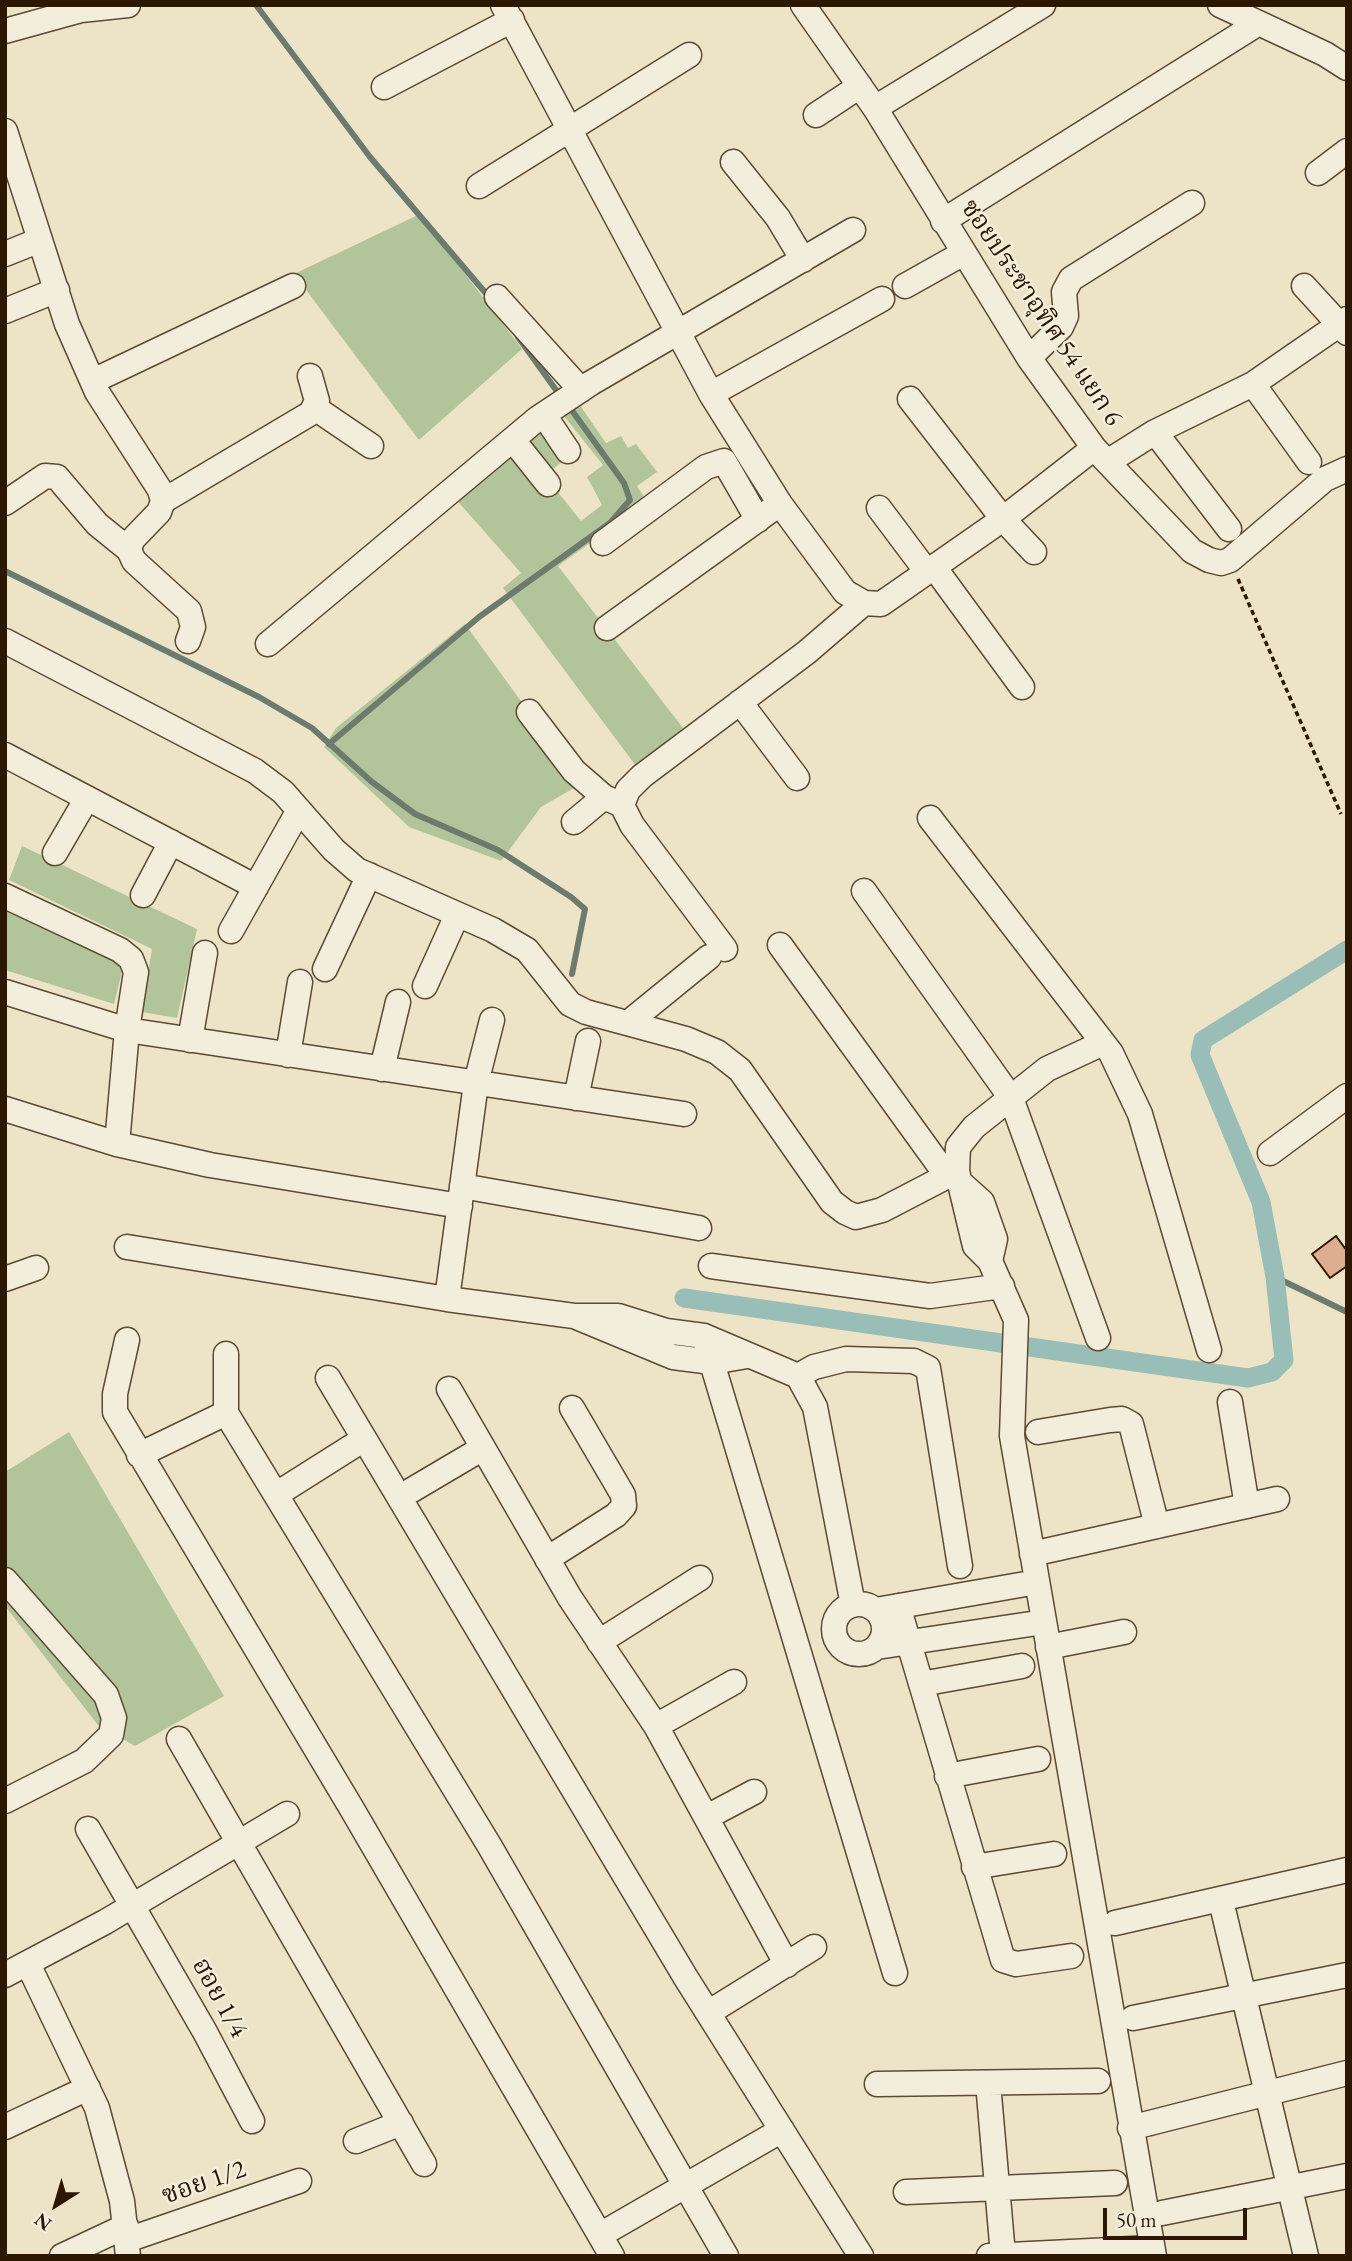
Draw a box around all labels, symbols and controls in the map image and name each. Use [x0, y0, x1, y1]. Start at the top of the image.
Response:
street label: ซอยประชาอุทิศ 54 แยก 6 [954, 194, 1128, 432]
street label: ฮอย 1/4 [184, 1953, 254, 2043]
street label: ซอย 1/2 [158, 2154, 250, 2212]
north arrow [21, 2170, 91, 2240]
scale bar [1107, 2194, 1250, 2238]
text: 50 m [1116, 2206, 1157, 2233]
text: N [29, 2208, 57, 2237]

